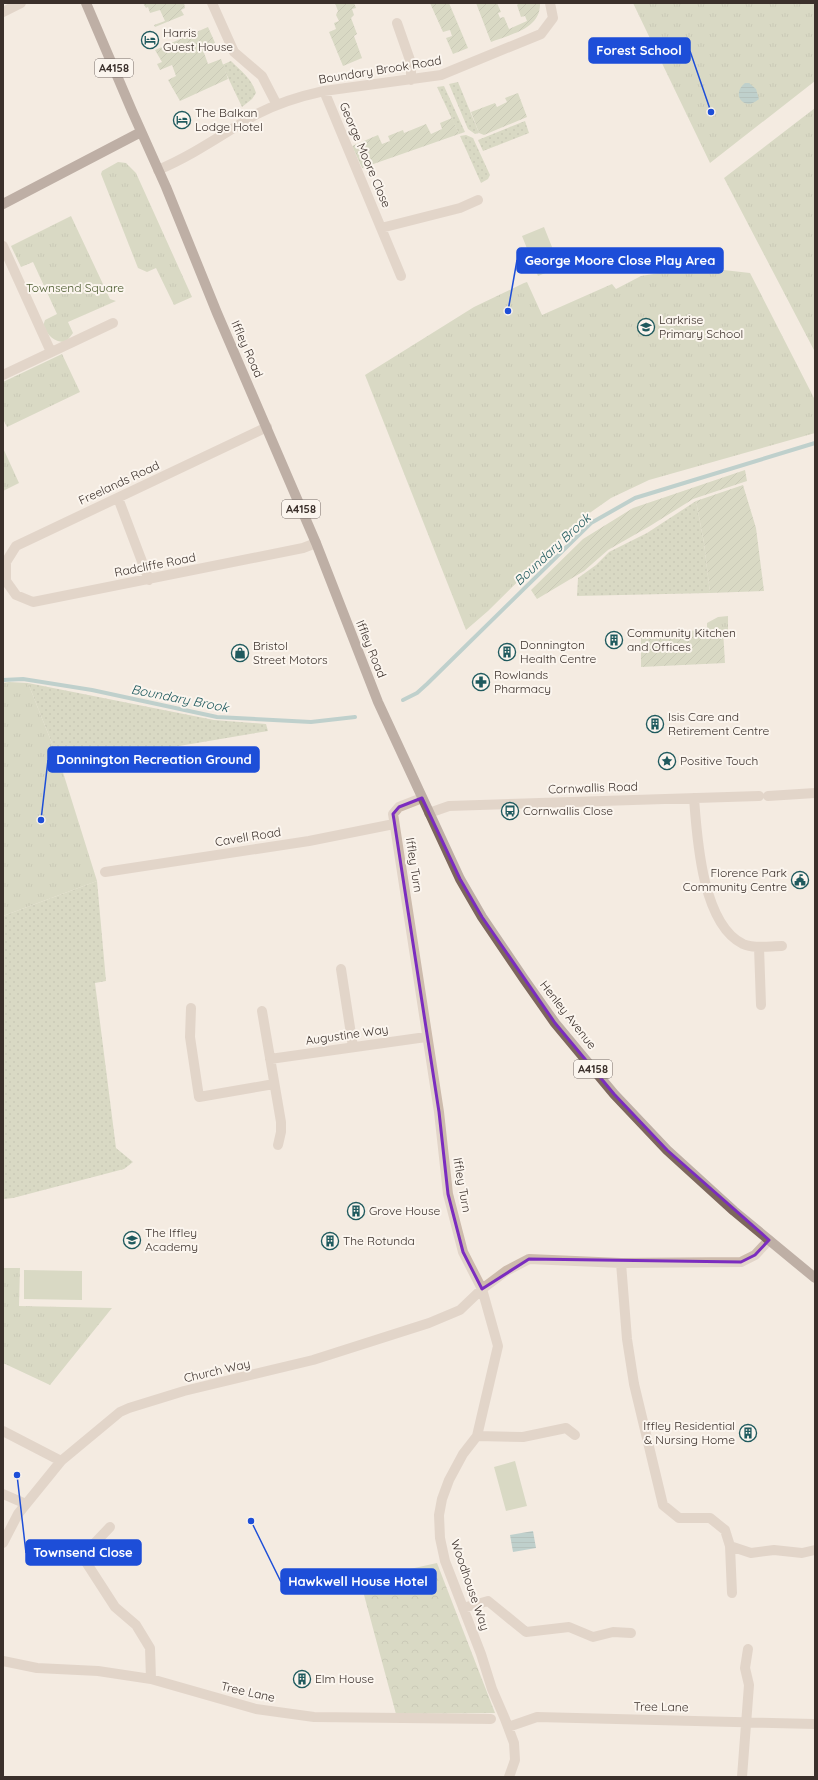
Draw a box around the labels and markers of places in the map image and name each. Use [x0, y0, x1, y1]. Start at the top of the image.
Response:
place label: Harris Guest House [163, 25, 233, 54]
hotel icon: Harris Guest House [140, 30, 160, 50]
callout: Forest School [589, 38, 690, 63]
place label: The Balkan Lodge Hotel [195, 105, 263, 134]
hotel icon: The Balkan Lodge Hotel [172, 110, 192, 130]
callout: George Moore Close Play Area [517, 248, 723, 273]
place label: Larkrise Primary School [659, 312, 743, 341]
school or university icon: Larkrise Primary School [636, 317, 656, 337]
place label: Community Kitchen and Offices [627, 625, 736, 654]
building icon: Community Kitchen and Offices [604, 630, 624, 650]
place label: Donnington Health Centre [520, 637, 597, 666]
place label: Bristol Street Motors [253, 638, 328, 667]
building icon: Donnington Health Centre [497, 642, 517, 662]
shop icon: Bristol Street Motors [230, 643, 250, 663]
place label: Rowlands Pharmacy [494, 667, 551, 696]
pharmacy icon: Rowlands Pharmacy [471, 672, 491, 692]
place label: Isis Care and Retirement Centre [668, 709, 770, 738]
building icon: Isis Care and Retirement Centre [645, 714, 665, 734]
callout: Donnington Recreation Ground [48, 747, 259, 772]
place icon: Positive Touch [657, 751, 677, 771]
place label: Positive Touch [680, 753, 758, 768]
bus stop icon: Cornwallis Close [500, 801, 520, 821]
place label: Cornwallis Close [523, 803, 613, 818]
place label: Florence Park Community Centre [683, 865, 787, 894]
public building icon: Florence Park Community Centre [790, 870, 810, 890]
building icon: Grove House [346, 1201, 366, 1221]
place label: Grove House [369, 1203, 441, 1218]
place label: The Iffley Academy [145, 1225, 198, 1254]
school or university icon: The Iffley Academy [122, 1230, 142, 1250]
building icon: The Rotunda [320, 1231, 340, 1251]
place label: The Rotunda [343, 1233, 415, 1248]
place label: Iffley Residential & Nursing Home [643, 1418, 735, 1447]
building icon: Iffley Residential & Nursing Home [738, 1423, 758, 1443]
callout: Townsend Close [26, 1540, 141, 1565]
callout: Hawkwell House Hotel [281, 1569, 436, 1594]
building icon: Elm House [292, 1669, 312, 1689]
place label: Elm House [315, 1671, 374, 1686]

